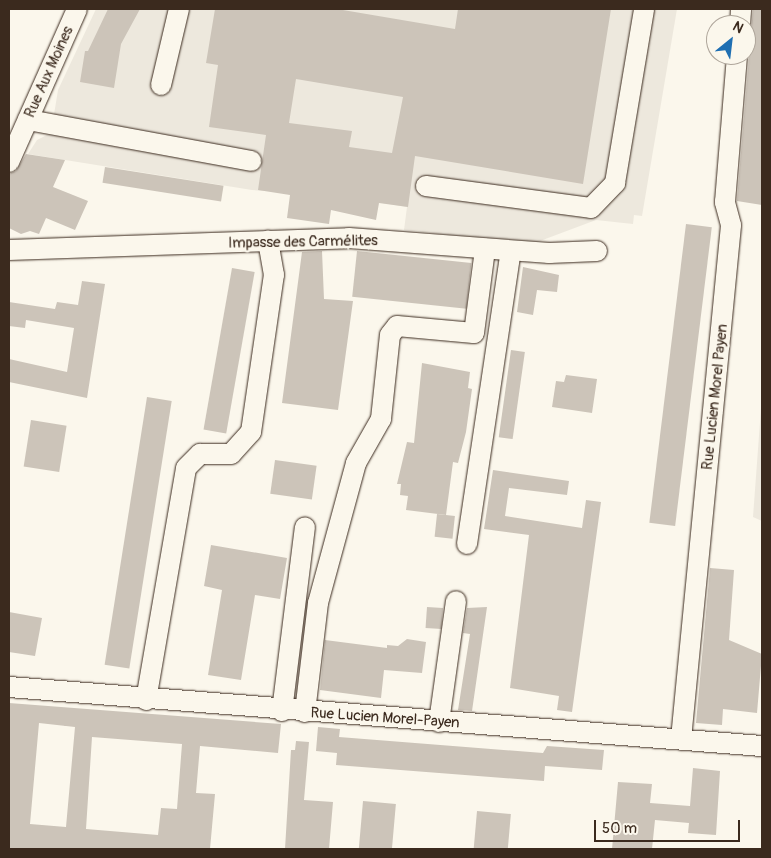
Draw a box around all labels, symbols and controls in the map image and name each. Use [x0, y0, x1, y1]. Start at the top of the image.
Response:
north arrow [706, 15, 756, 65]
text: N [730, 18, 746, 37]
street label: Rue Aux Moines [21, 23, 77, 121]
street label: Impasse des Carmélites [228, 232, 378, 252]
street label: Rue Lucien Morel Payen [698, 323, 732, 471]
street label: Rue Lucien Morel-Payen [310, 704, 460, 732]
scale bar [596, 810, 742, 842]
text: 50 m [602, 819, 637, 838]

